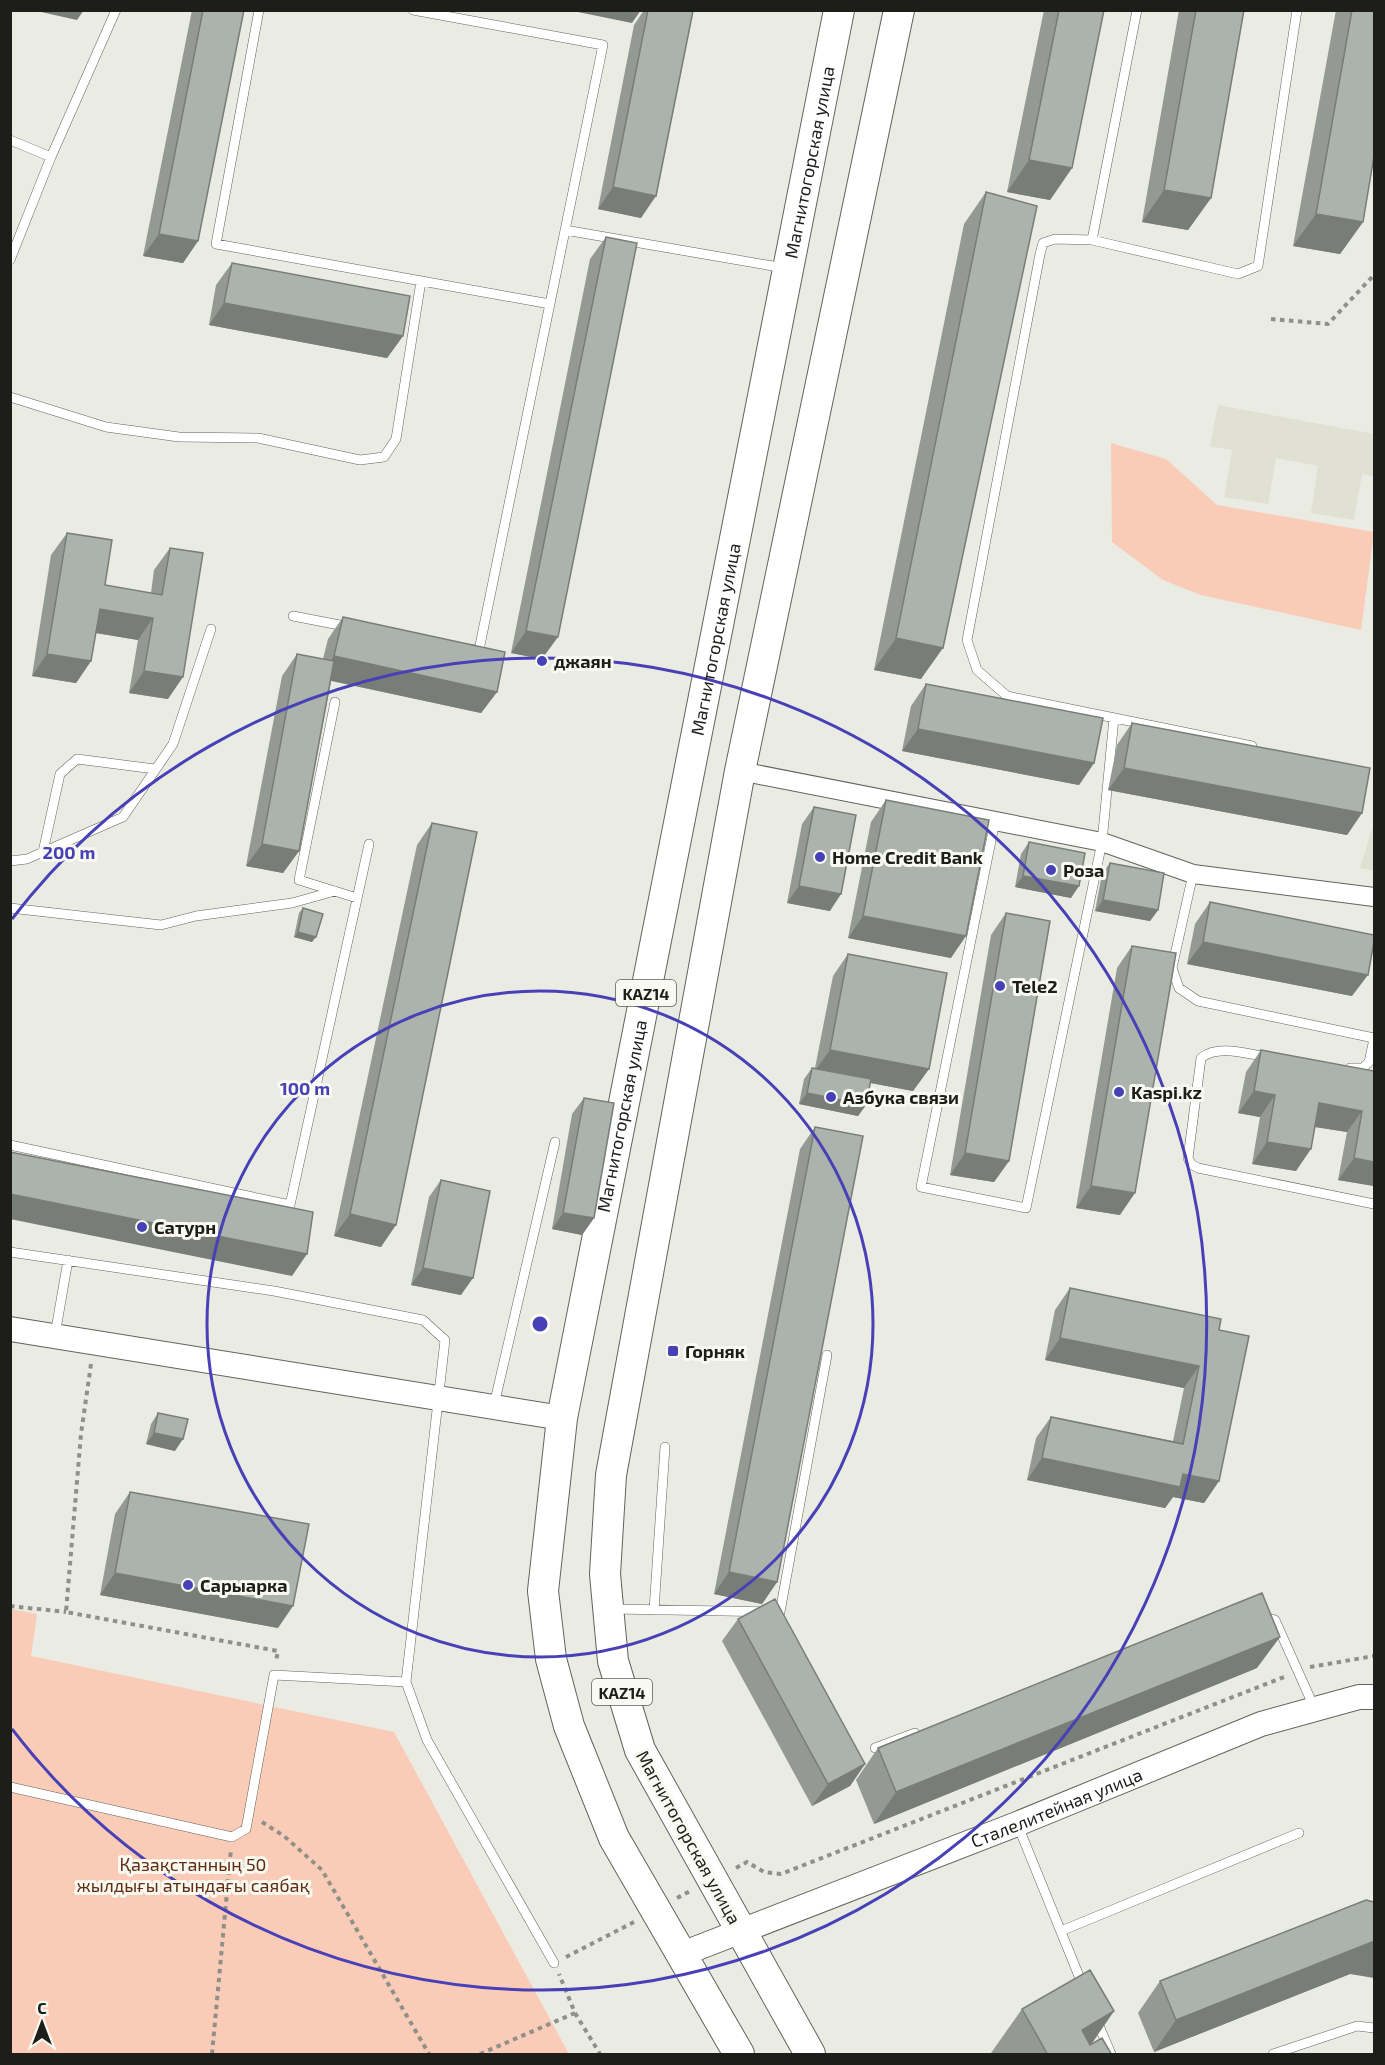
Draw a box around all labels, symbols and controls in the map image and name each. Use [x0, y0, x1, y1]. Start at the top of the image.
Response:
street label: Магнитогорская улица [779, 64, 839, 260]
street label: Магнитогорская улица [686, 541, 745, 737]
place label: джаян [554, 650, 612, 672]
marker: джаян [535, 654, 549, 668]
text: 200 m [43, 841, 95, 863]
place label: Home Credit Bank [832, 846, 983, 868]
marker: Home Credit Bank [813, 850, 827, 864]
place label: Роза [1063, 859, 1104, 881]
marker: Роза [1044, 863, 1058, 877]
place label: Tele2 [1012, 975, 1058, 997]
marker: Tele2 [993, 979, 1007, 993]
road number: KAZ14 [616, 980, 676, 1006]
street label: Магнитогорская улица [592, 1018, 651, 1214]
text: 100 m [280, 1077, 330, 1099]
place label: Kaspi.kz [1131, 1081, 1202, 1103]
marker: Kaspi.kz [1112, 1085, 1126, 1099]
place label: Азбука связи [843, 1086, 959, 1108]
marker: Азбука связи [824, 1090, 838, 1104]
place label: Сатурн [154, 1216, 216, 1238]
marker: Сатурн [135, 1220, 149, 1234]
centre of rings [530, 1314, 550, 1334]
place label: Горняк [685, 1340, 745, 1362]
marker: Горняк [666, 1344, 680, 1358]
place label: Сарыарка [200, 1574, 287, 1596]
marker: Сарыарка [181, 1578, 195, 1592]
road number: KAZ14 [592, 1679, 652, 1705]
street label: Магнитогорская улица [632, 1746, 746, 1928]
street label: Сталелитейная улица [967, 1763, 1145, 1852]
park label: Қазақстанның 50 жылдығы атындағы саябақ [77, 1853, 310, 1896]
north arrow [12, 1993, 72, 2053]
text: С [37, 1998, 47, 2017]

